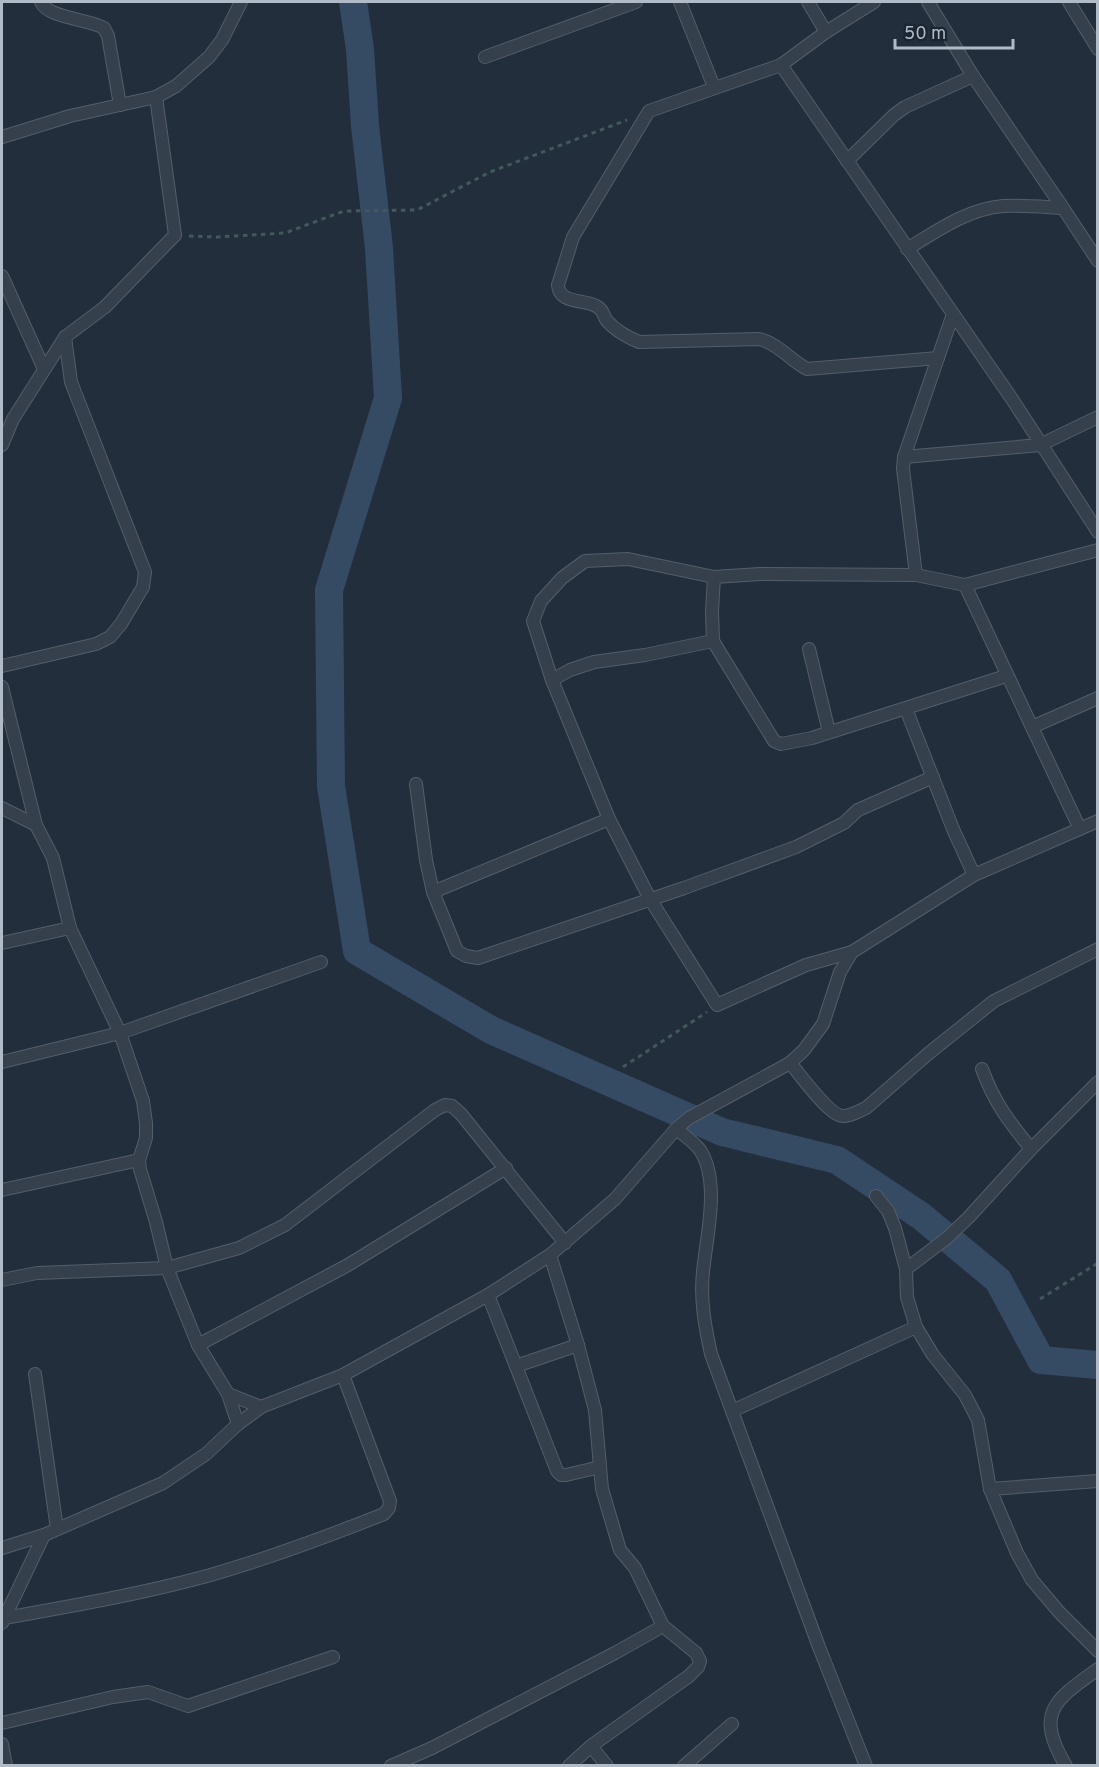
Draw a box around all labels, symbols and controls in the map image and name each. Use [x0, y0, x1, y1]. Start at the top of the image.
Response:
scale bar [895, 12, 1014, 50]
text: 50 m [904, 23, 946, 46]

